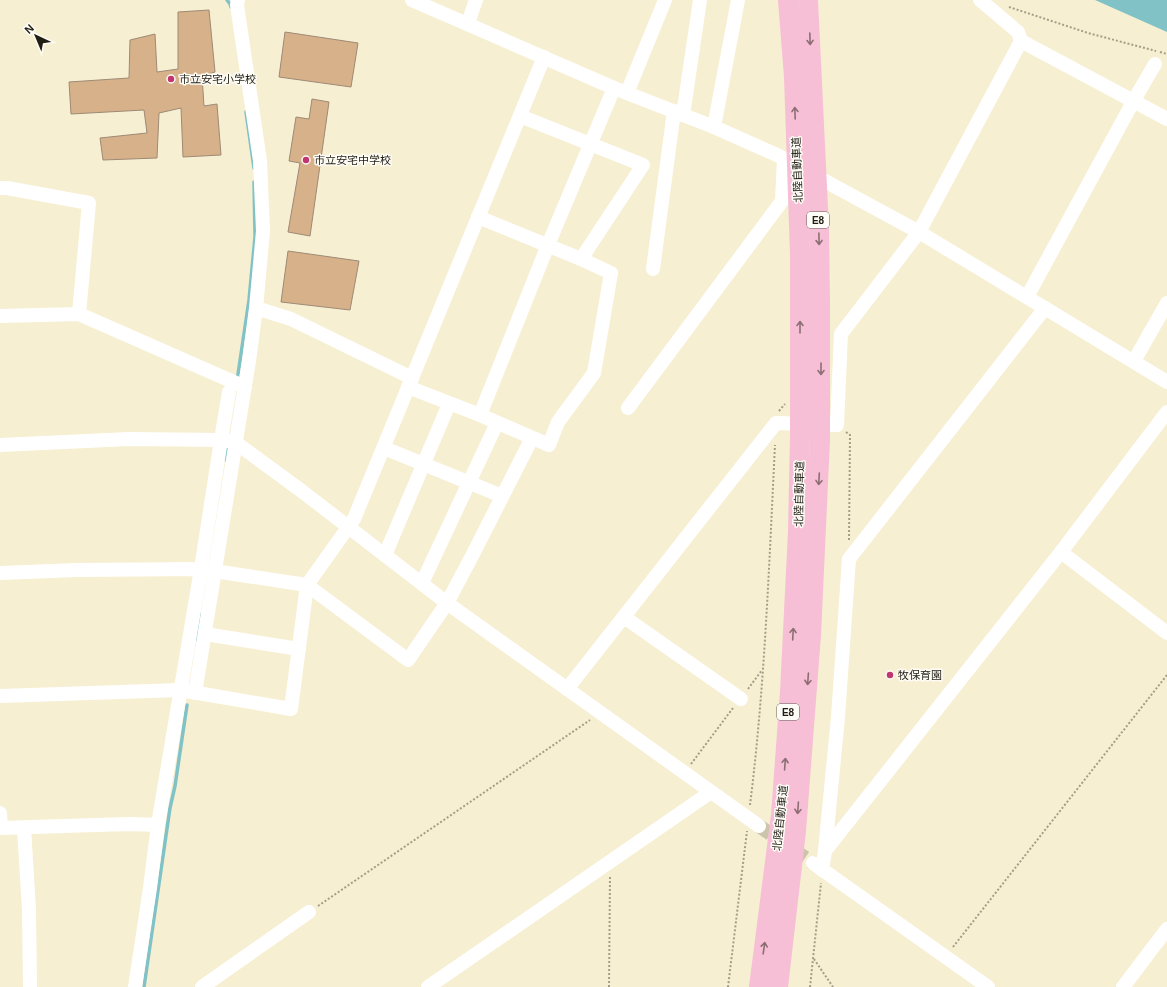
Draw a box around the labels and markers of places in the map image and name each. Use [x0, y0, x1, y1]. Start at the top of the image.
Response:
place label: 市立安宅小学校 [179, 73, 256, 85]
marker: 市立安宅小学校 [166, 74, 176, 84]
place label: 市立安宅中学校 [314, 154, 391, 166]
marker: 市立安宅中学校 [301, 155, 311, 165]
place label: 牧保育園 [898, 669, 942, 681]
marker: 牧保育園 [885, 670, 895, 680]

